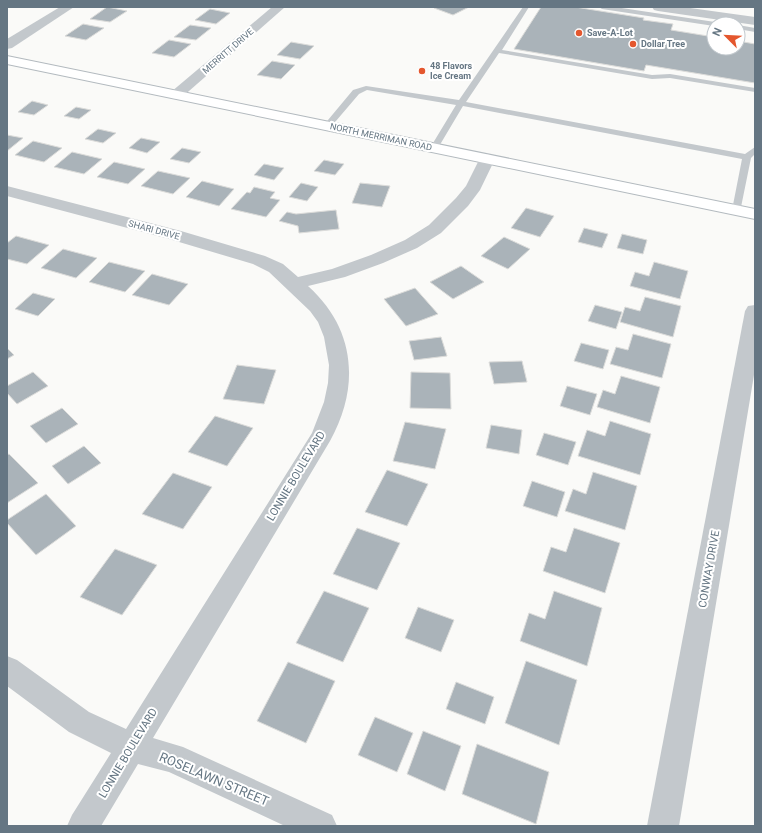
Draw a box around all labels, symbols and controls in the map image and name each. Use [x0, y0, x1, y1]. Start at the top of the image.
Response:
north arrow [706, 16, 746, 56]
street label: MERRITT DRIVE [201, 26, 255, 76]
text: N [710, 26, 725, 38]
marker: Save-A-Lot [574, 28, 584, 38]
place label: Save-A-Lot [587, 28, 633, 38]
marker: Dollar Tree [628, 39, 638, 49]
place label: Dollar Tree [641, 39, 685, 49]
place label: 48 Flavors Ice Cream [430, 61, 473, 81]
marker: 48 Flavors Ice Cream [417, 66, 427, 76]
street label: NORTH MERRIMAN ROAD [329, 121, 433, 153]
street label: SHARI DRIVE [127, 218, 181, 242]
street label: LONNIE BOULEVARD [264, 429, 328, 523]
street label: CONWAY DRIVE [696, 529, 722, 609]
street label: LONNIE BOULEVARD [96, 706, 160, 800]
street label: ROSELAWN STREET [157, 749, 271, 809]

